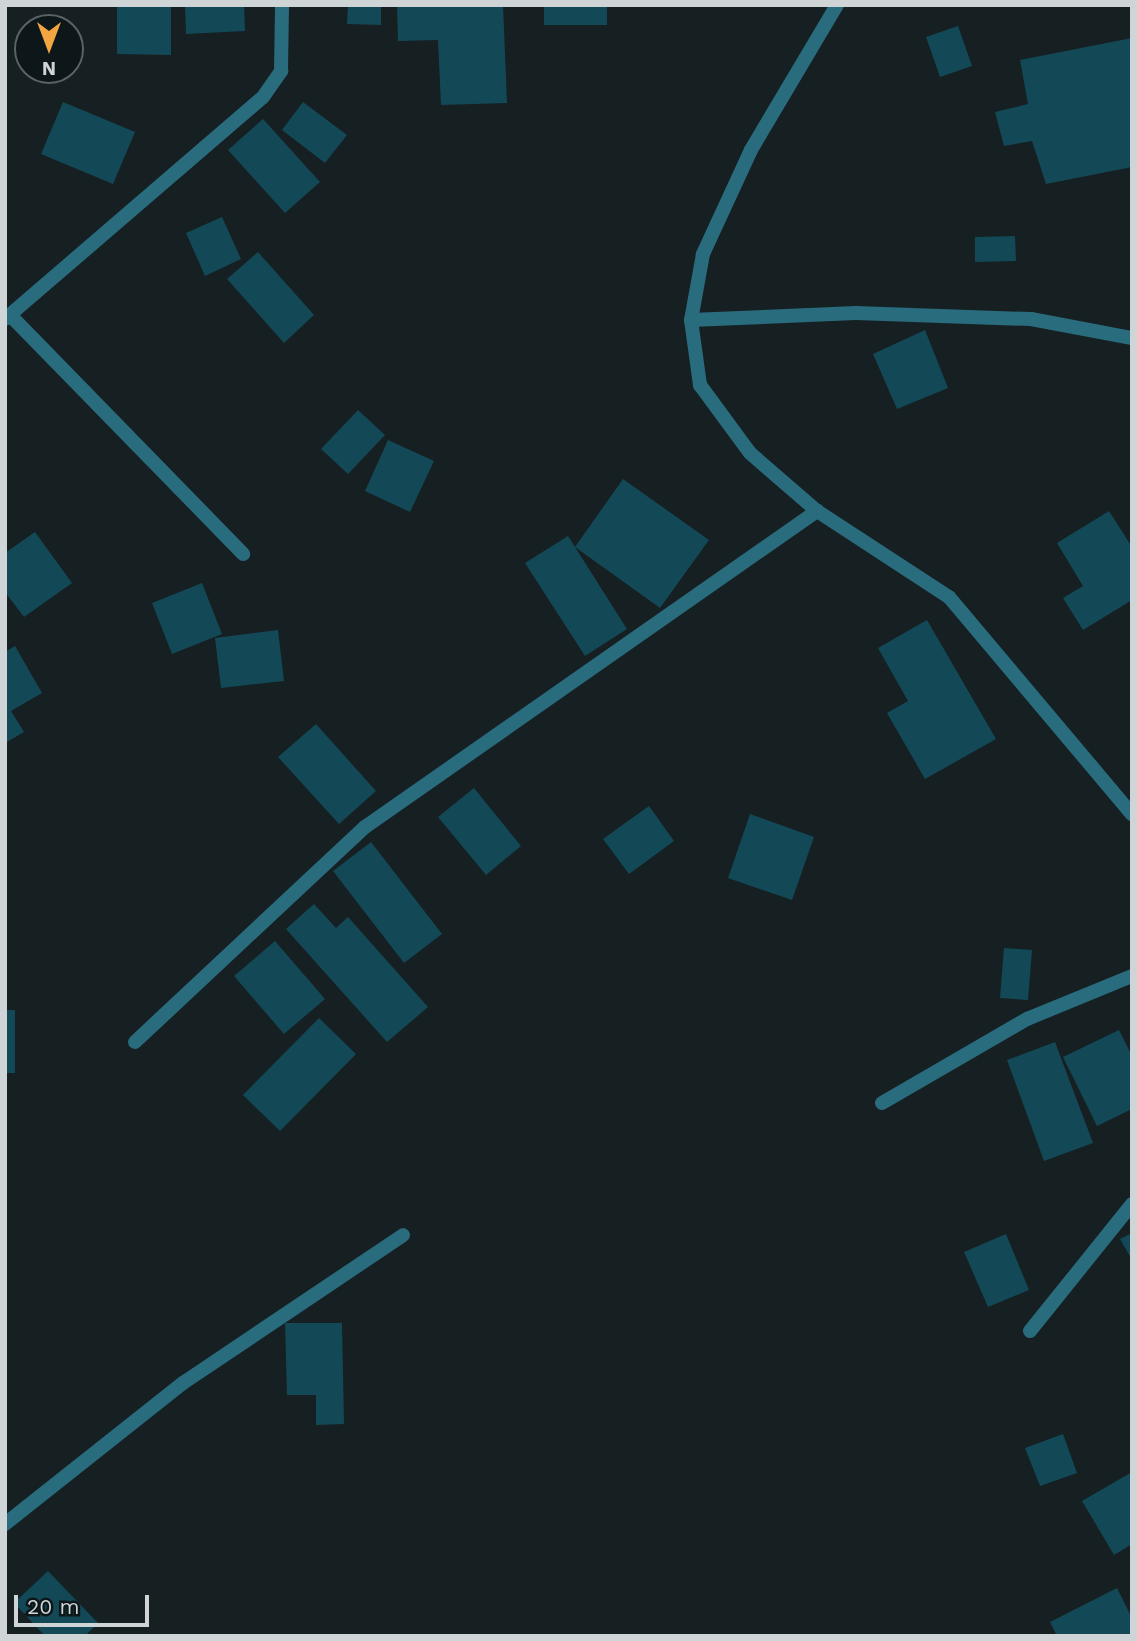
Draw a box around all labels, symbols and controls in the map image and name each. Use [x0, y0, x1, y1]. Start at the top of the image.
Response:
north arrow [14, 14, 84, 84]
text: N [42, 57, 56, 80]
scale bar [18, 1582, 152, 1626]
text: 20 m [27, 1594, 79, 1619]

